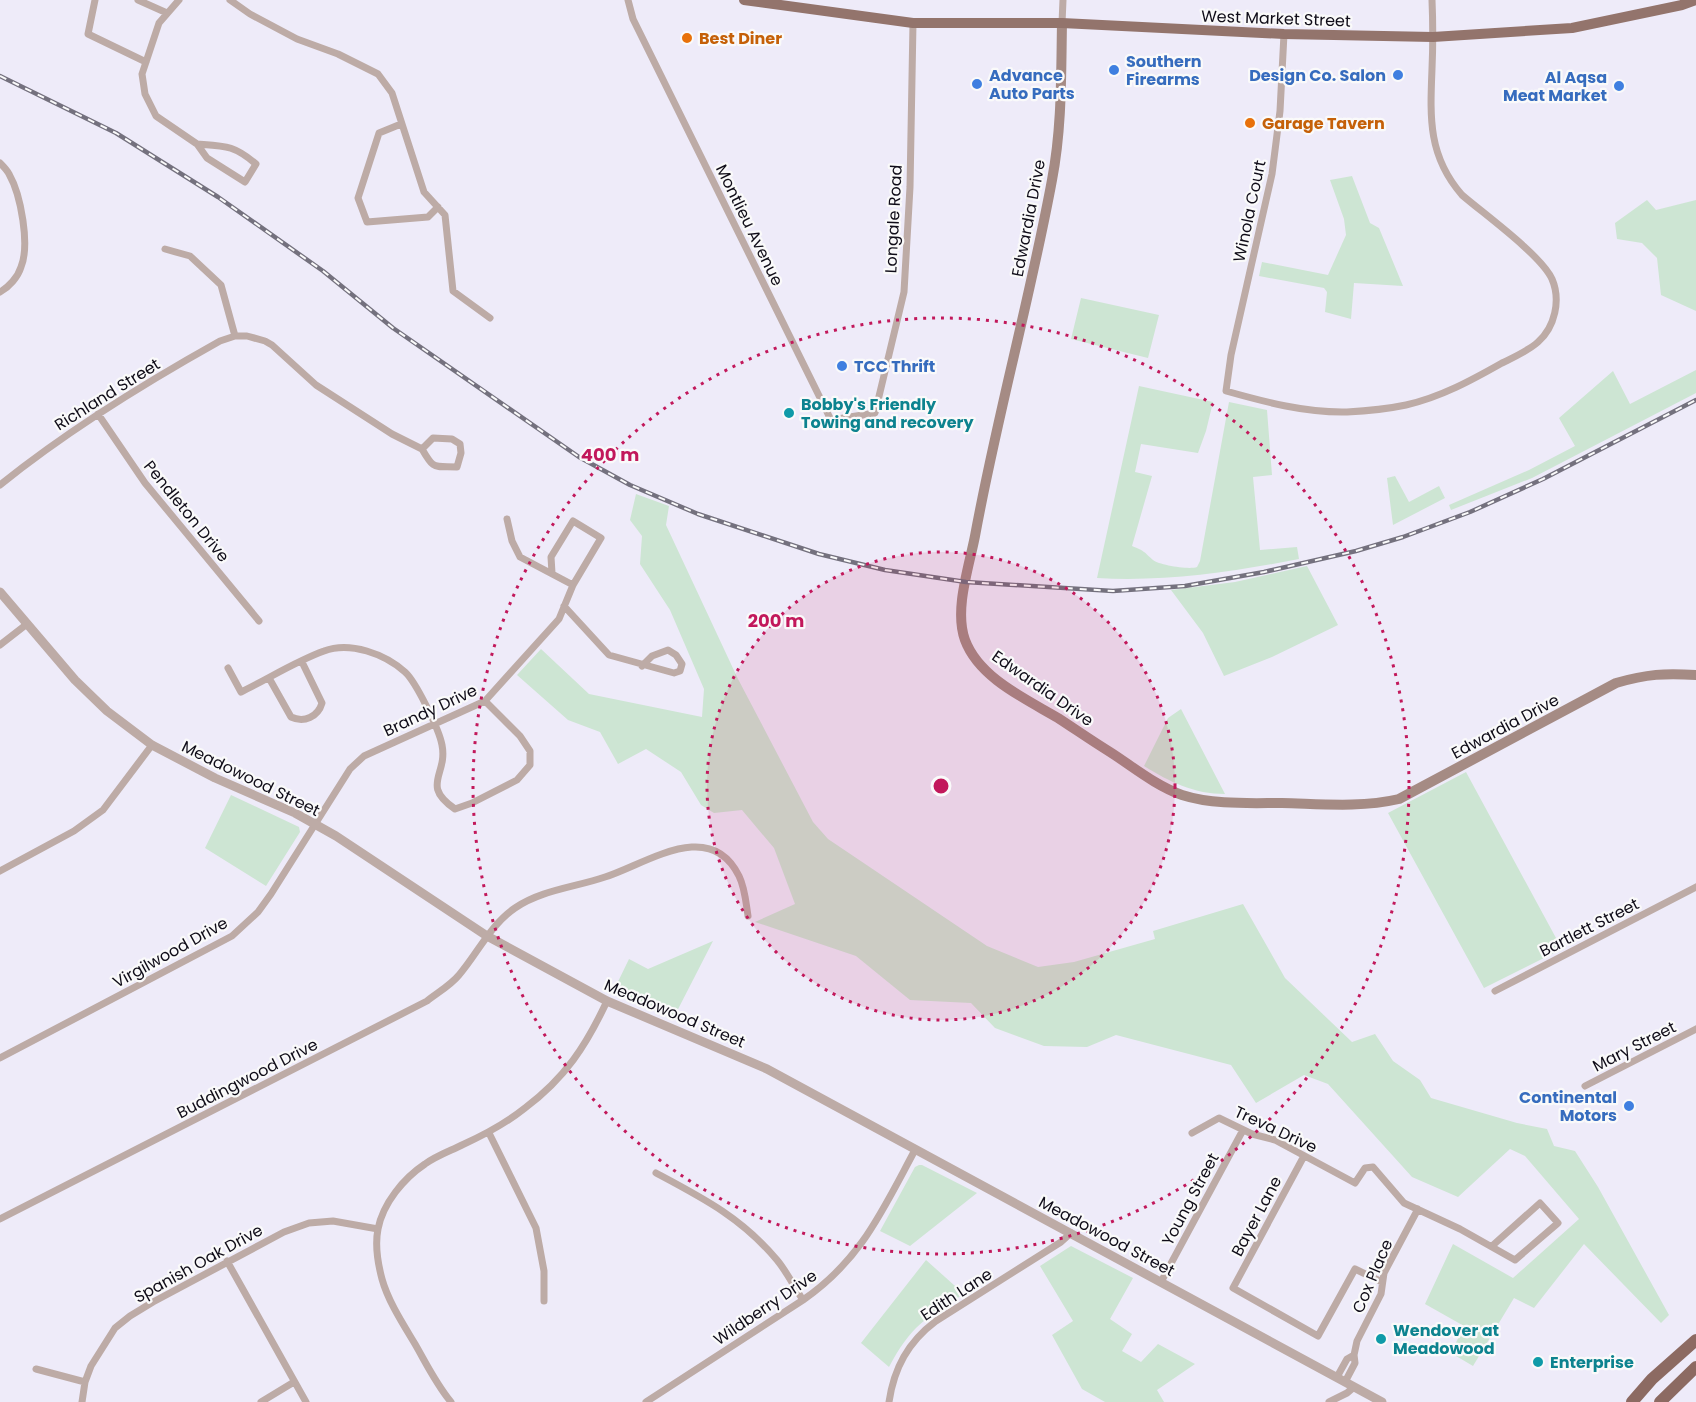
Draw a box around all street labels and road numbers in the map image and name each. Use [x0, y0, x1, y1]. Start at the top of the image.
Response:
street label: West Market Street [1201, 4, 1351, 33]
street label: Edwardia Drive [1006, 157, 1051, 279]
street label: Winola Court [1227, 158, 1272, 264]
street label: Montlieu Avenue [710, 161, 789, 290]
street label: Longale Road [879, 164, 908, 274]
street label: Richland Street [50, 353, 165, 436]
street label: Pendleton Drive [138, 456, 235, 567]
street label: Edwardia Drive [987, 645, 1098, 732]
street label: Brandy Drive [380, 679, 481, 742]
street label: Edwardia Drive [1447, 688, 1563, 765]
street label: Meadowood Street [178, 735, 324, 822]
street label: Bartlett Street [1535, 892, 1643, 962]
street label: Virgilwood Drive [109, 911, 232, 994]
street label: Meadowood Street [601, 973, 749, 1054]
street label: Mary Street [1589, 1016, 1680, 1077]
street label: Buddingwood Drive [173, 1033, 322, 1124]
street label: Treva Drive [1231, 1100, 1321, 1159]
street label: Young Street [1156, 1149, 1225, 1250]
street label: Bayer Lane [1226, 1172, 1287, 1260]
street label: Meadowood Street [1035, 1191, 1179, 1282]
street label: Spanish Oak Drive [130, 1218, 267, 1308]
street label: Cox Place [1347, 1236, 1398, 1317]
street label: Edith Lane [916, 1263, 997, 1326]
street label: Wildberry Drive [709, 1264, 822, 1351]

